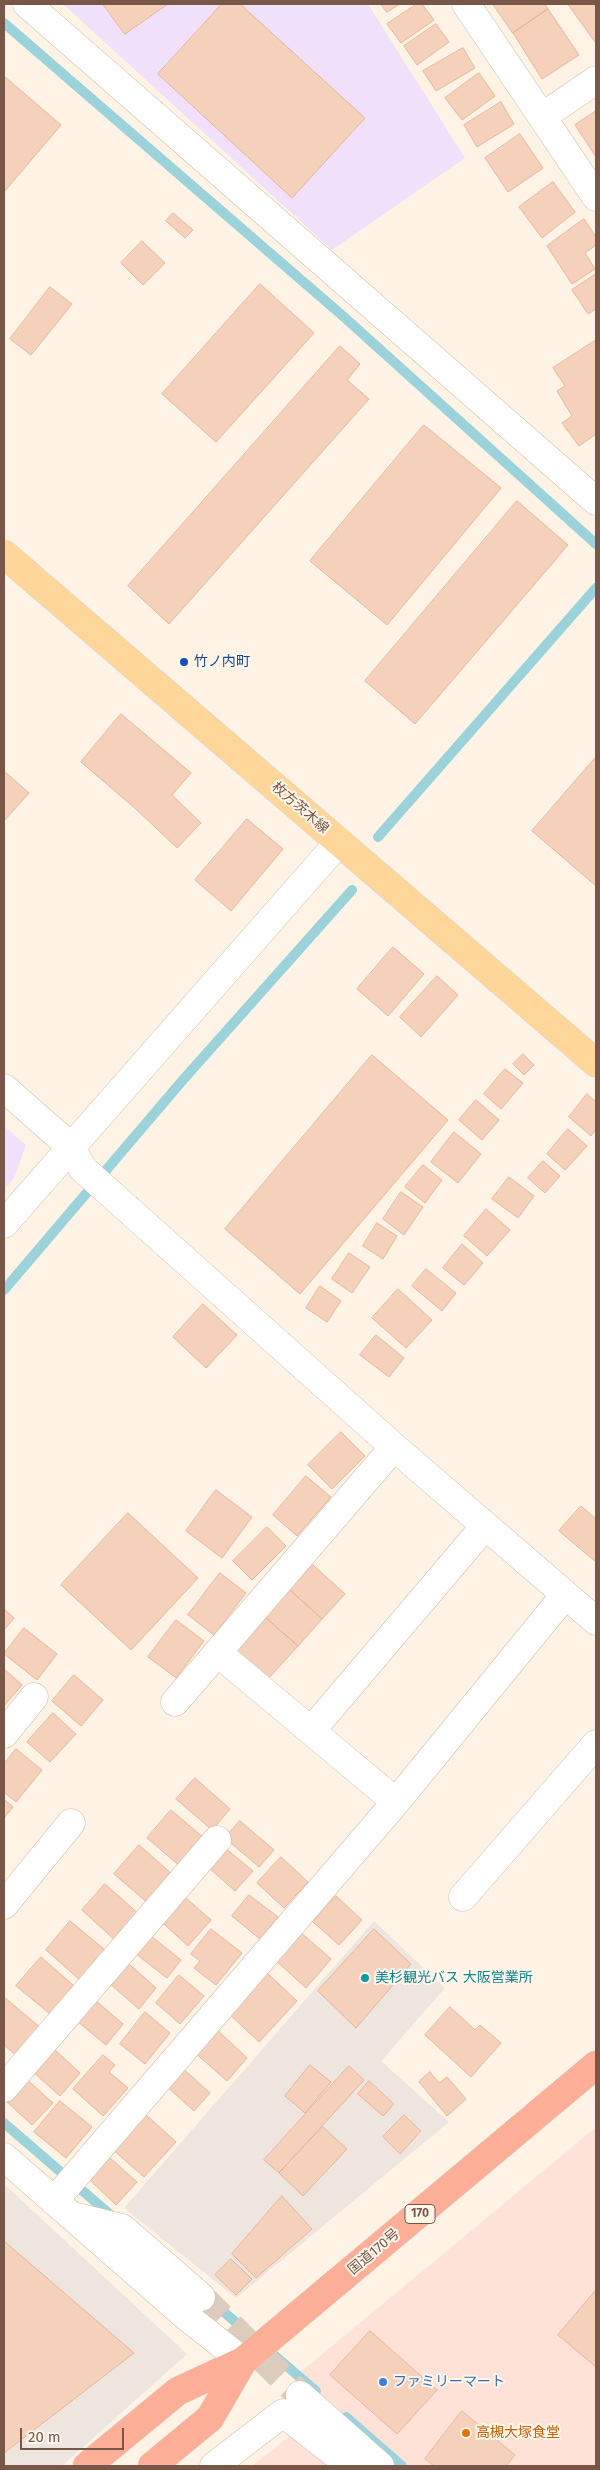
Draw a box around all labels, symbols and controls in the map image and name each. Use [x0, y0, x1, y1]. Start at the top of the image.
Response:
place label: 竹ノ内町 [194, 654, 250, 670]
marker: 竹ノ内町 [178, 656, 190, 668]
street label: 枚方茨木線 [268, 779, 332, 837]
place label: 美杉観光バス 大阪営業所 [375, 1970, 533, 1986]
marker: 美杉観光バス 大阪営業所 [359, 1972, 371, 1984]
road number: 170 [405, 2204, 435, 2224]
street label: 国道170号 [345, 2226, 403, 2278]
place label: ファミリーマート [393, 2374, 505, 2390]
marker: ファミリーマート [377, 2376, 389, 2388]
scale bar [22, 2418, 126, 2450]
place label: 高槻大塚食堂 [476, 2425, 560, 2441]
marker: 高槻大塚食堂 [460, 2427, 472, 2439]
text: 20 m [28, 2428, 61, 2446]

